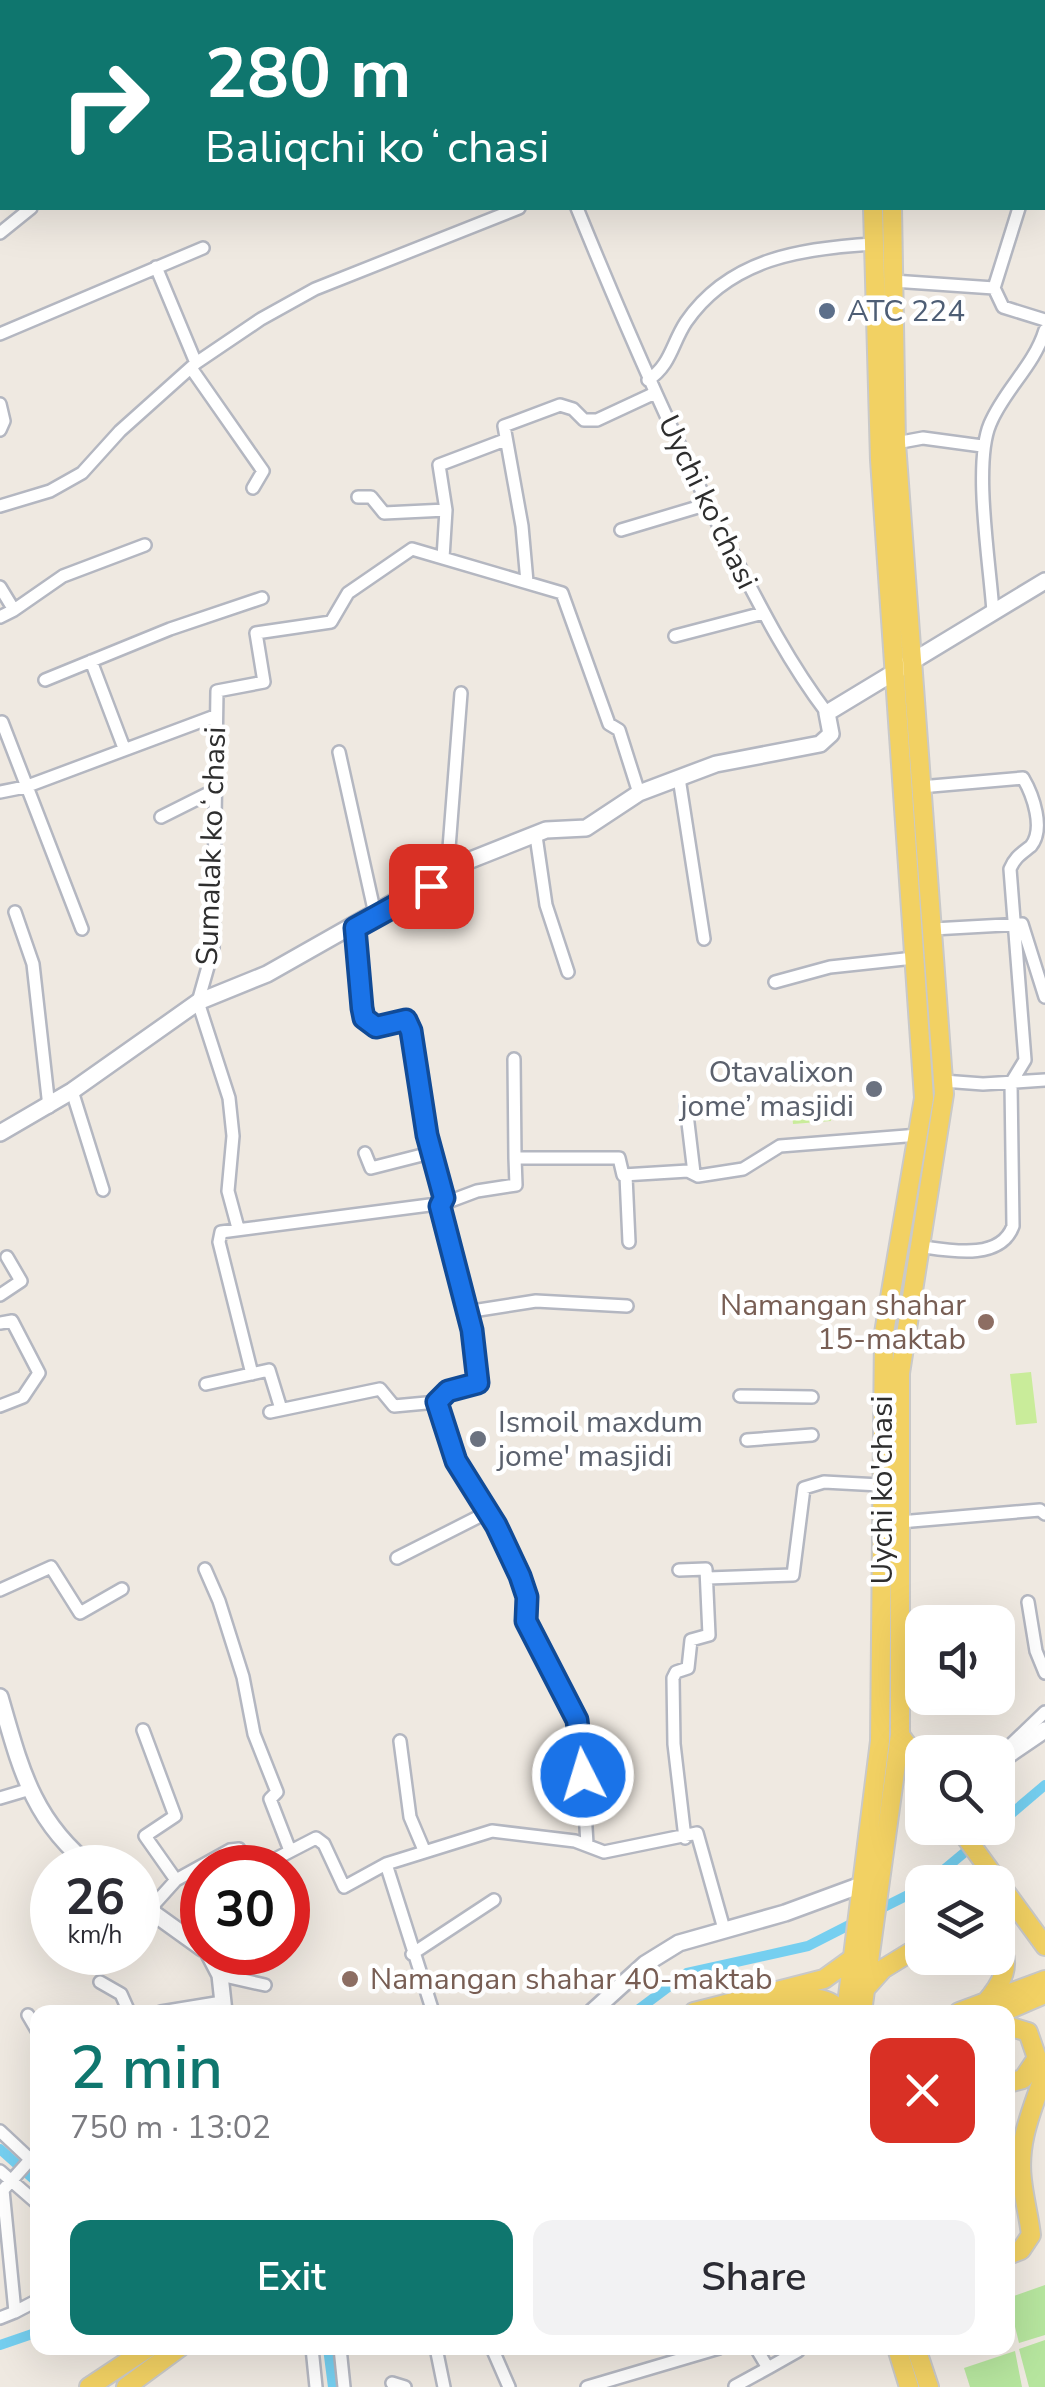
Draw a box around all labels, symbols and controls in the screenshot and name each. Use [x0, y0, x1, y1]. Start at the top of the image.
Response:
text: 280 m [205, 26, 411, 122]
icon: right [40, 40, 170, 170]
text: Baliqchi koʻchasi [205, 117, 549, 178]
place label: ATC 224 [847, 291, 965, 332]
marker: ATC 224 [816, 300, 838, 322]
street label: Uychi ko'chasi [648, 408, 767, 596]
street label: Sumalak koʻchasi [187, 726, 236, 966]
pin [389, 844, 474, 929]
icon: arrive [404, 859, 459, 914]
place label: Otavalixon jome’ masjidi [678, 1052, 854, 1127]
marker: Otavalixon jome’ masjidi [863, 1078, 885, 1100]
place label: Namangan shahar 15-maktab [720, 1285, 966, 1360]
marker: Namangan shahar 15-maktab [975, 1311, 997, 1333]
street label: Uychi ko'chasi [862, 1396, 903, 1584]
place label: Ismoil maxdum jome' masjidi [496, 1402, 703, 1477]
marker: Ismoil maxdum jome' masjidi [467, 1428, 489, 1450]
map controls [905, 1605, 1015, 1975]
button: sound [905, 1605, 1015, 1715]
position arrow [531, 1723, 635, 1827]
button: search [905, 1735, 1015, 1845]
speed limit sign: 30 [180, 1845, 310, 1975]
text: 26 [65, 1863, 125, 1932]
button: layers [905, 1865, 1015, 1975]
text: km/h [67, 1918, 123, 1952]
place label: Namangan shahar 40-maktab [370, 1959, 773, 2000]
marker: Namangan shahar 40-maktab [339, 1968, 361, 1990]
text: 2 min [70, 2027, 223, 2109]
button: close [870, 2038, 975, 2143]
text: 750 m · 13:02 [70, 2106, 271, 2149]
button: Exit [70, 2220, 513, 2335]
button: Share [533, 2220, 975, 2335]

